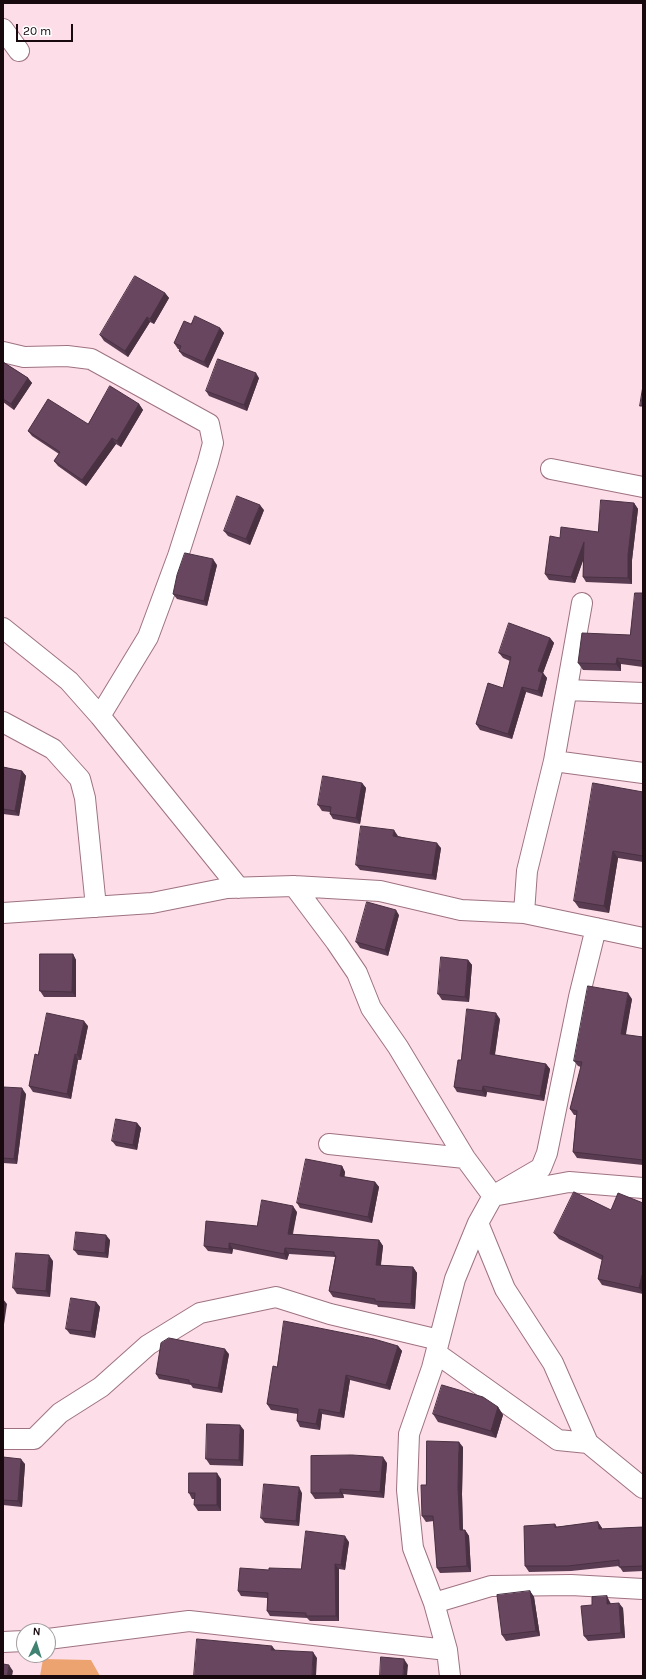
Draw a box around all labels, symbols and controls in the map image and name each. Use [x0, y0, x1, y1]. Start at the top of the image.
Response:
scale bar [18, 16, 75, 42]
text: 20 m [23, 24, 51, 38]
north arrow [16, 1623, 56, 1663]
text: N [32, 1625, 41, 1638]

